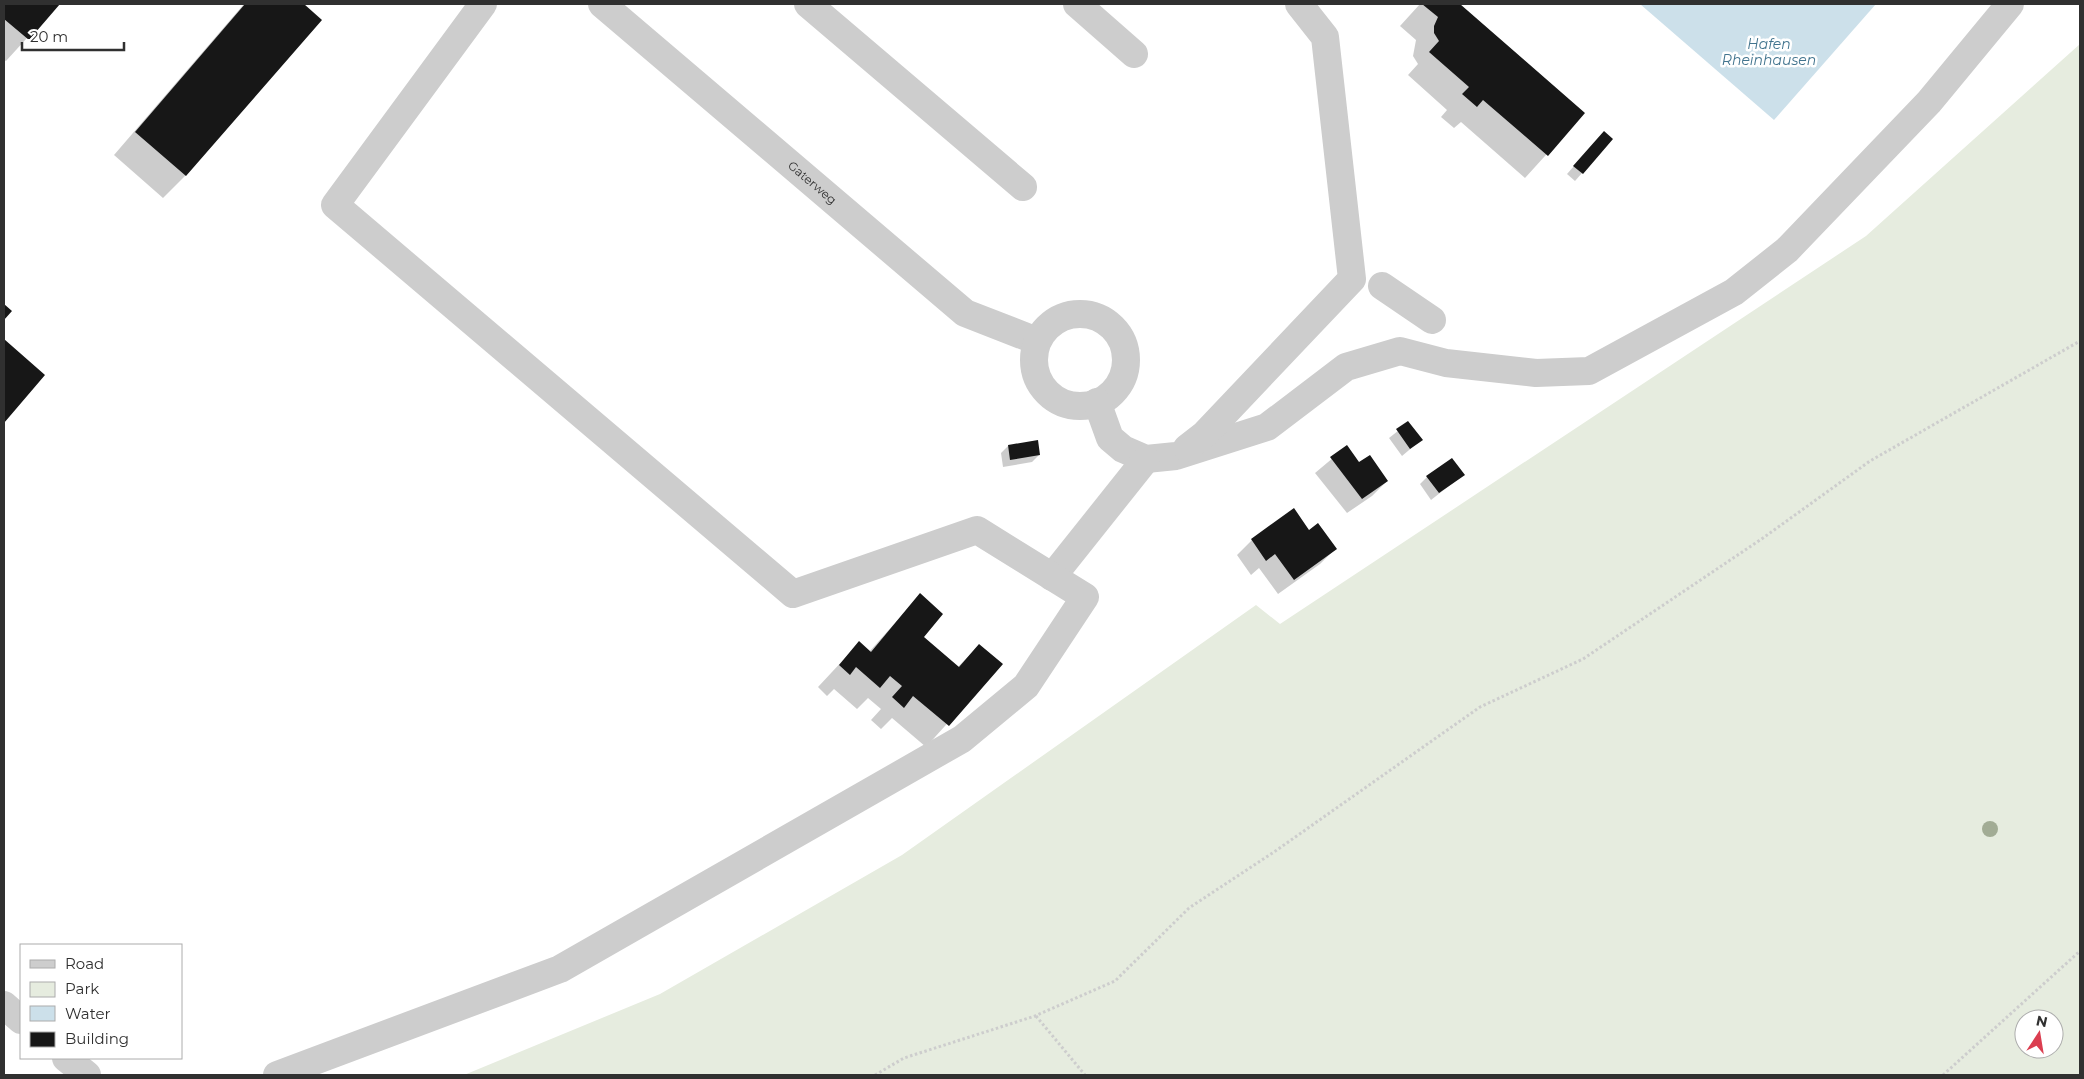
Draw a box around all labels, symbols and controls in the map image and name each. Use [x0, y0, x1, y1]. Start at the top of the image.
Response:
scale bar [22, 20, 125, 52]
text: 20 m [30, 27, 68, 46]
water label: Hafen Rheinhausen [1722, 35, 1816, 69]
street label: Gaterweg [785, 158, 840, 207]
legend [20, 944, 182, 1059]
text: Road [65, 954, 104, 973]
text: Park [65, 979, 99, 998]
text: Water [65, 1004, 111, 1023]
north arrow [2014, 1009, 2064, 1059]
text: N [2034, 1011, 2049, 1031]
text: Building [65, 1029, 129, 1048]

